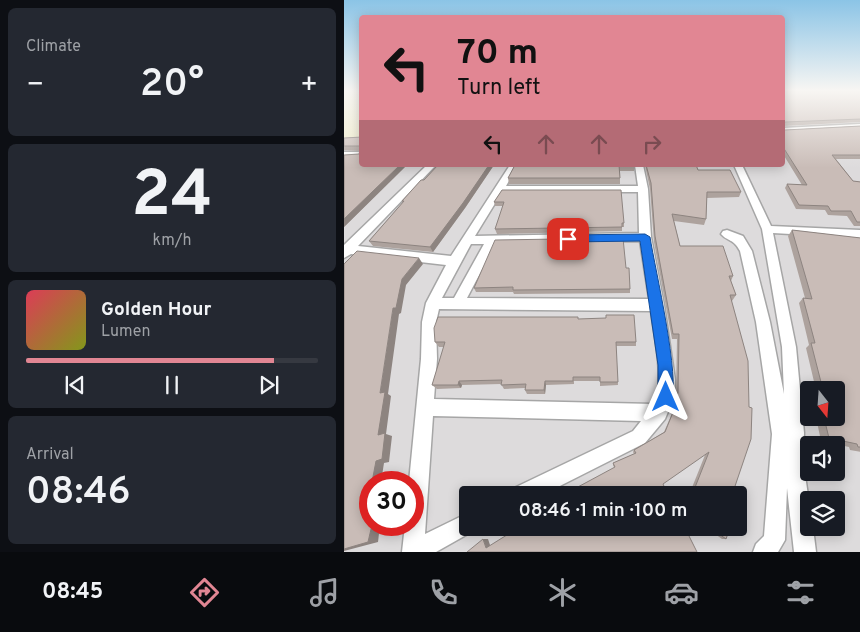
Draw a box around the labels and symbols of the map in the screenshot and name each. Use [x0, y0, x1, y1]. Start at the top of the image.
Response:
pin [547, 218, 589, 260]
position arrow [639, 370, 691, 422]
north arrow [800, 381, 845, 426]
speed limit sign: 30 [359, 471, 424, 536]

